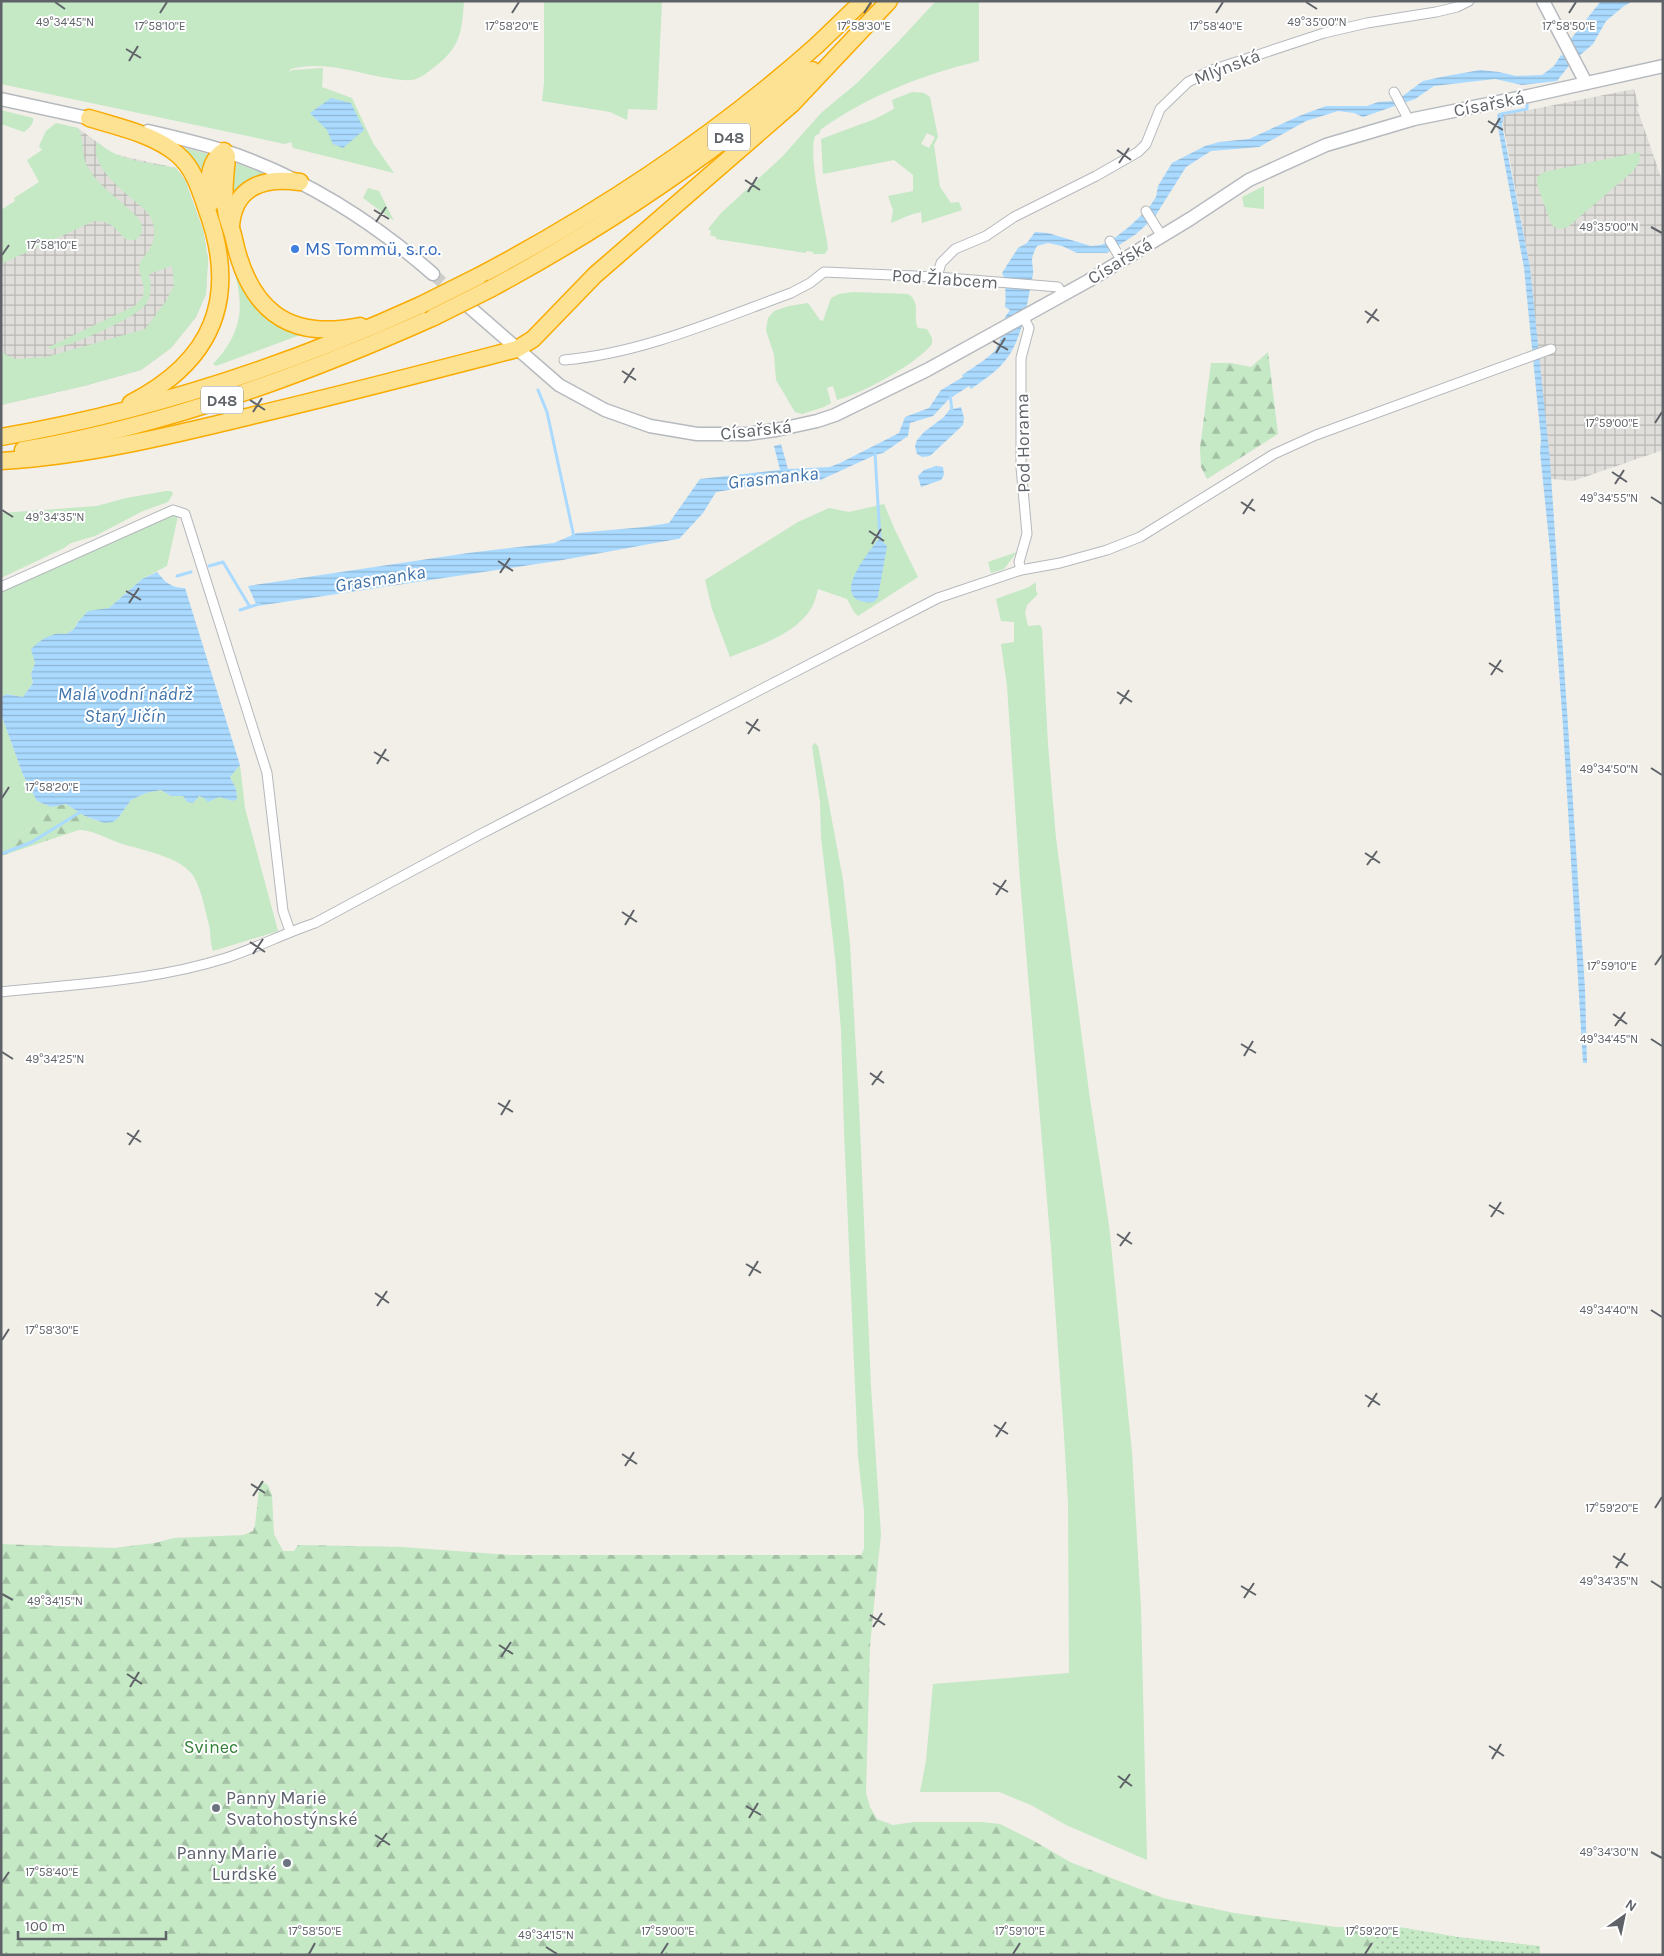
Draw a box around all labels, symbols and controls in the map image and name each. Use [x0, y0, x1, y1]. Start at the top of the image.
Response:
text: 49°34'45"N [36, 15, 94, 29]
text: 49°35'00"N [1287, 15, 1347, 29]
text: 17°58'10"E [135, 19, 185, 33]
text: 17°58'20"E [485, 19, 539, 33]
text: 17°58'30"E [837, 19, 891, 33]
text: 17°58'40"E [1189, 19, 1243, 33]
text: 17°58'50"E [1542, 19, 1596, 33]
street label: Mlýnská [1191, 44, 1263, 90]
street label: Císařská [1452, 86, 1526, 122]
road number: D48 [708, 124, 750, 150]
text: 49°35'00"N [1579, 220, 1639, 234]
street label: Císařská [1084, 233, 1156, 289]
text: 17°58'10"E [27, 238, 77, 252]
place label: MS Tommü, s.r.o. [305, 238, 441, 260]
marker: MS Tommü, s.r.o. [289, 243, 301, 255]
street label: Pod Žlabcem [891, 264, 999, 294]
road number: D48 [201, 386, 243, 414]
street label: Pod Horama [1011, 393, 1035, 493]
street label: Císařská [719, 415, 793, 445]
text: 17°59'00"E [1585, 416, 1639, 430]
water label: Grasmanka [727, 462, 820, 494]
text: 49°34'55"N [1580, 491, 1638, 505]
text: 49°34'35"N [26, 510, 84, 524]
water label: Grasmanka [333, 561, 427, 597]
water label: Malá vodní nádrž Starý Jičín [58, 683, 193, 727]
text: 49°34'50"N [1580, 762, 1638, 776]
text: 17°58'20"E [25, 780, 79, 794]
text: 17°59'10"E [1587, 959, 1637, 973]
text: 49°34'45"N [1580, 1032, 1638, 1046]
text: 49°34'25"N [26, 1052, 84, 1066]
text: 49°34'40"N [1580, 1303, 1638, 1317]
text: 17°58'30"E [25, 1323, 79, 1337]
text: 17°59'20"E [1585, 1501, 1639, 1515]
text: 49°34'35"N [1580, 1574, 1638, 1588]
text: 49°34'15"N [27, 1594, 83, 1608]
park label: Svinec [184, 1736, 238, 1758]
place label: Panny Marie Svatohostýnské [226, 1787, 357, 1830]
marker: Panny Marie Svatohostýnské [210, 1802, 222, 1814]
place label: Panny Marie Lurdské [176, 1842, 277, 1885]
text: 49°34'30"N [1579, 1845, 1639, 1859]
marker: Panny Marie Lurdské [281, 1857, 293, 1869]
text: 17°58'40"E [25, 1865, 79, 1879]
north arrow [1599, 1891, 1649, 1941]
text: N [1622, 1896, 1640, 1915]
scale bar [18, 1908, 165, 1940]
text: 100 m [25, 1917, 65, 1935]
text: 17°58'50"E [288, 1924, 342, 1938]
text: 17°59'00"E [641, 1924, 695, 1938]
text: 17°59'10"E [995, 1924, 1045, 1938]
text: 17°59'20"E [1345, 1924, 1399, 1938]
text: 49°34'15"N [518, 1928, 574, 1942]

